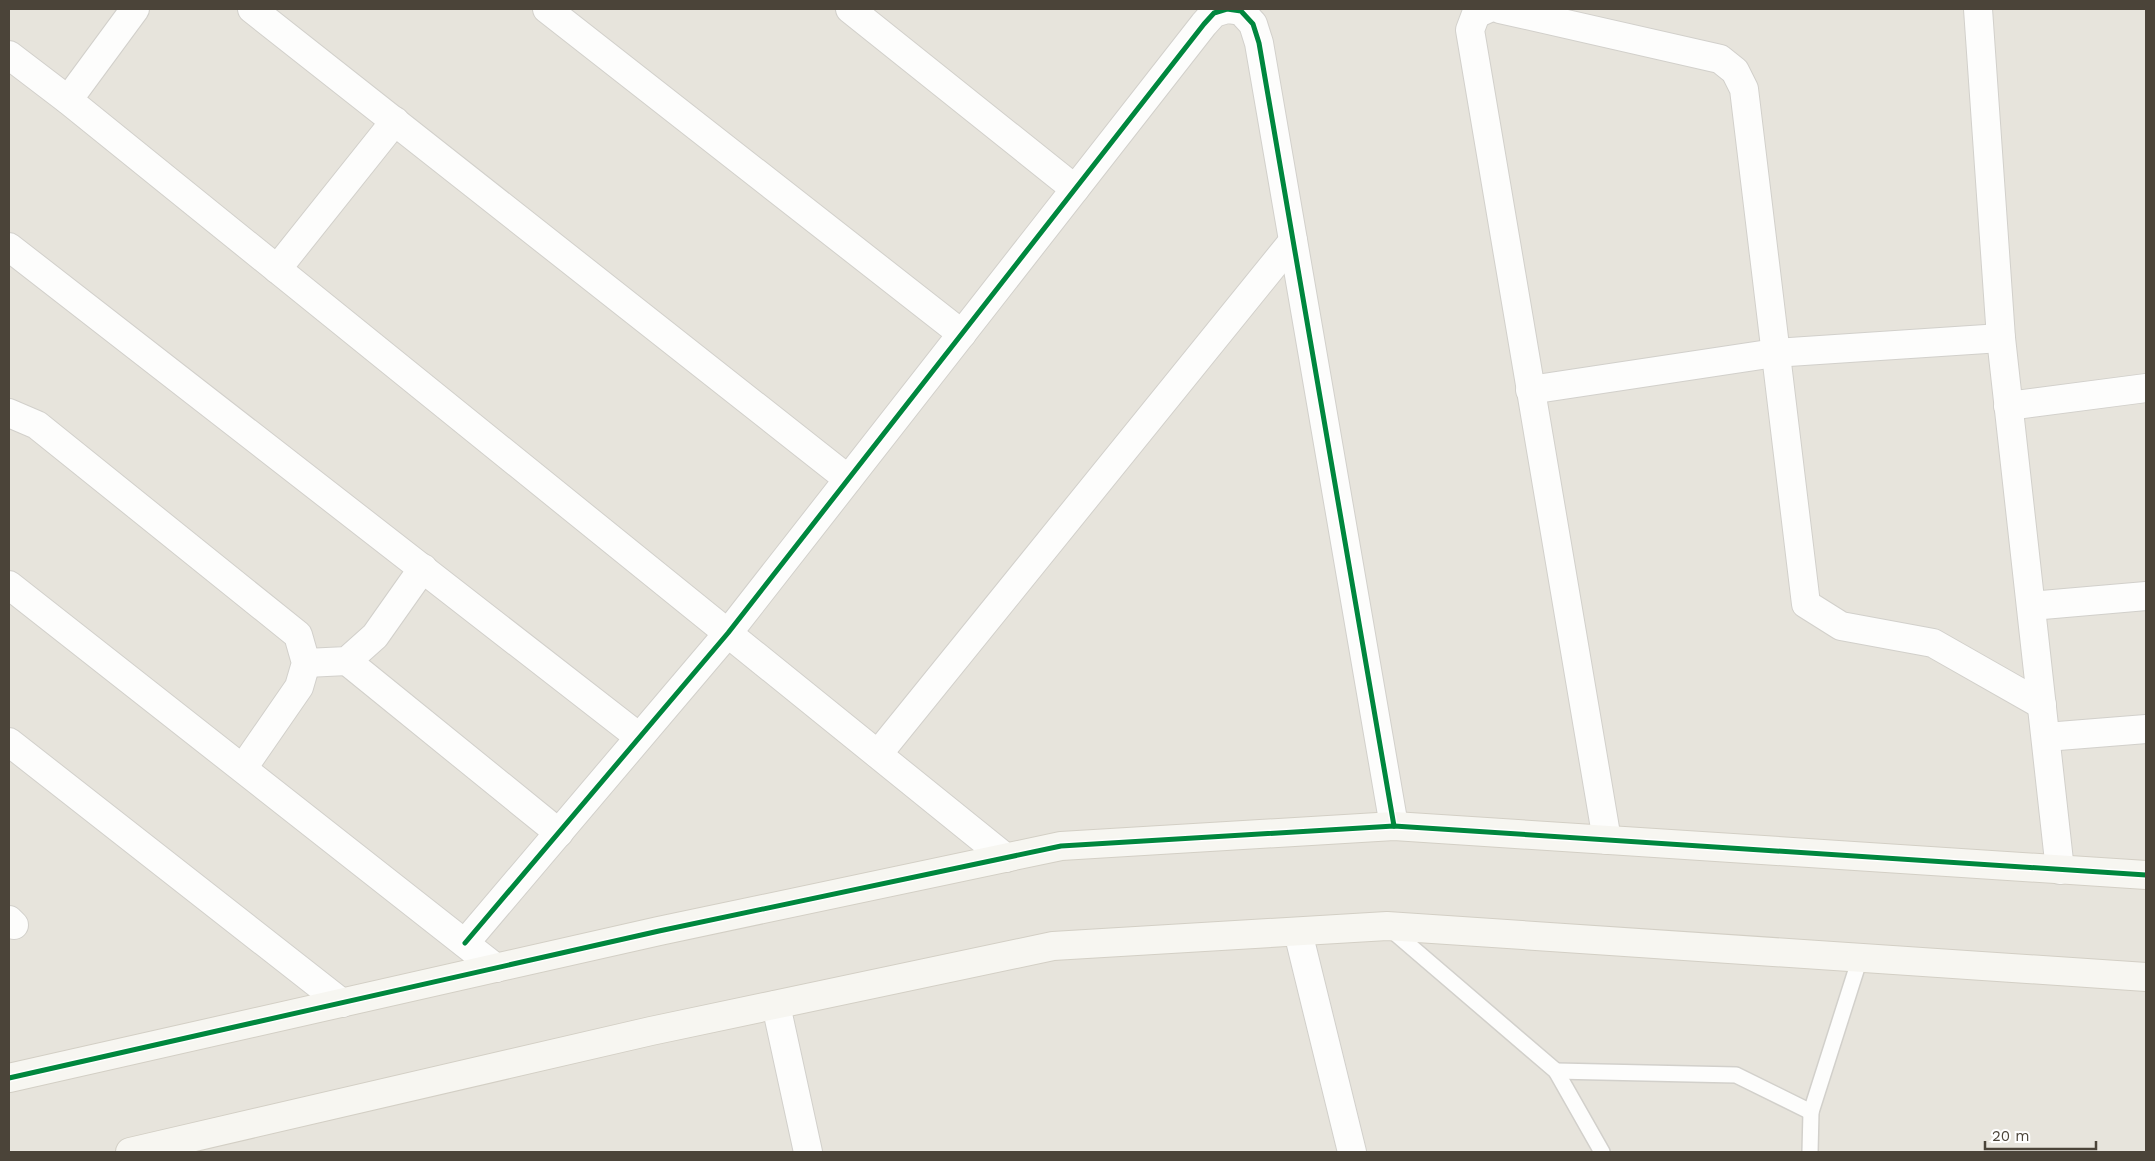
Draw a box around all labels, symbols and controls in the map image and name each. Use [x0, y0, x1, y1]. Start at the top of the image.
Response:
scale bar [1985, 1118, 2096, 1150]
text: 20 m [1992, 1127, 2030, 1145]

